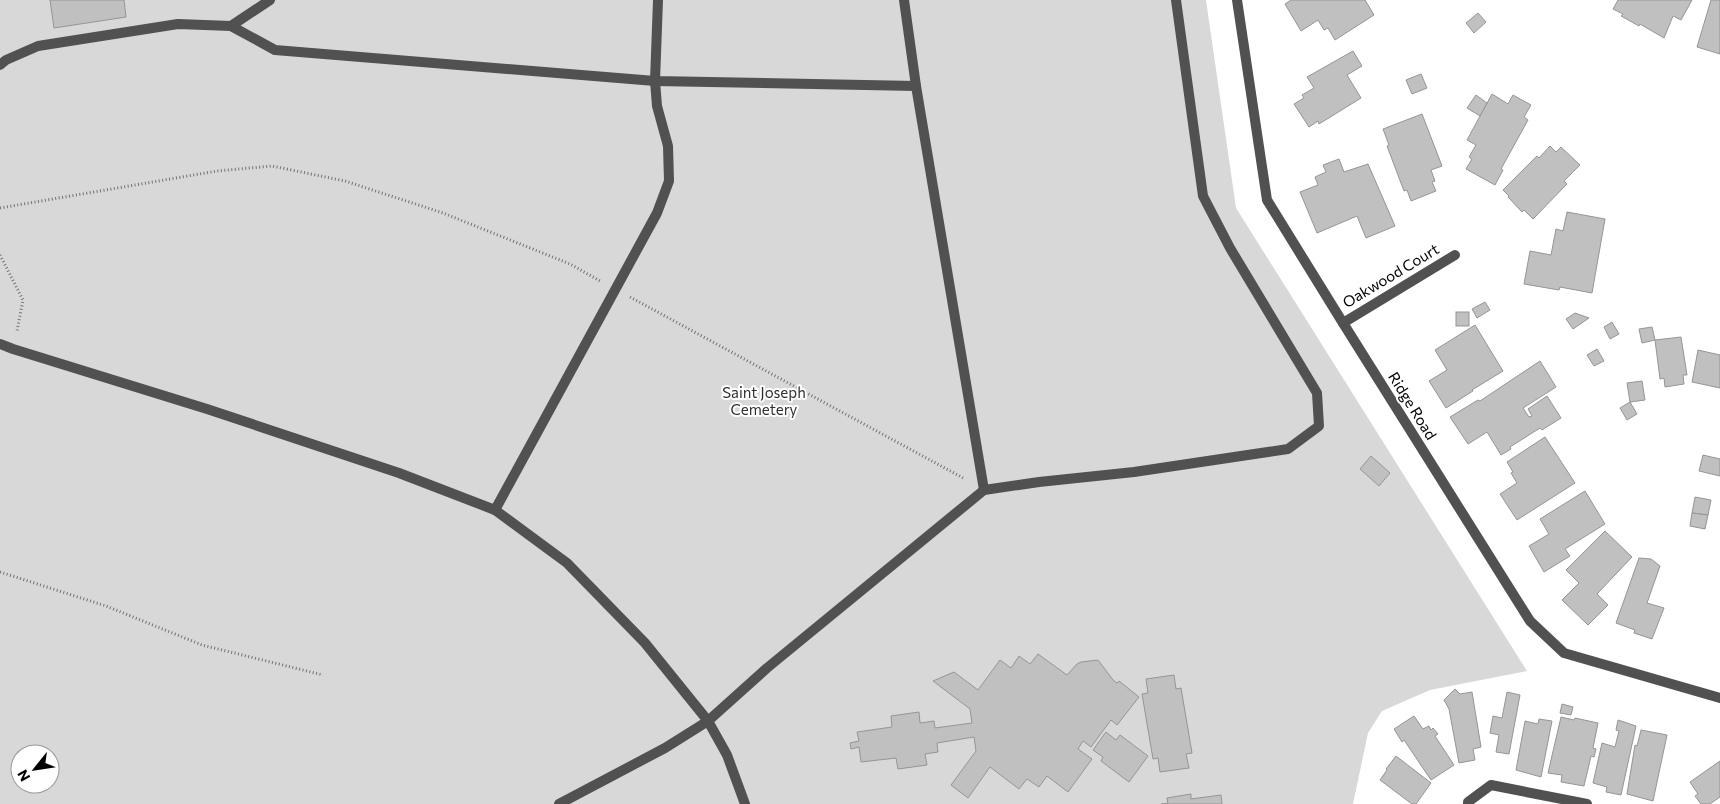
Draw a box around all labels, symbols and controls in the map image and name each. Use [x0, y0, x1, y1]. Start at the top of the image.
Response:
street label: Oakwood Court [1339, 239, 1442, 311]
street label: Ridge Road [1385, 368, 1441, 443]
park label: Saint Joseph Cemetery [722, 383, 806, 418]
north arrow [10, 744, 60, 794]
text: N [13, 767, 33, 785]

